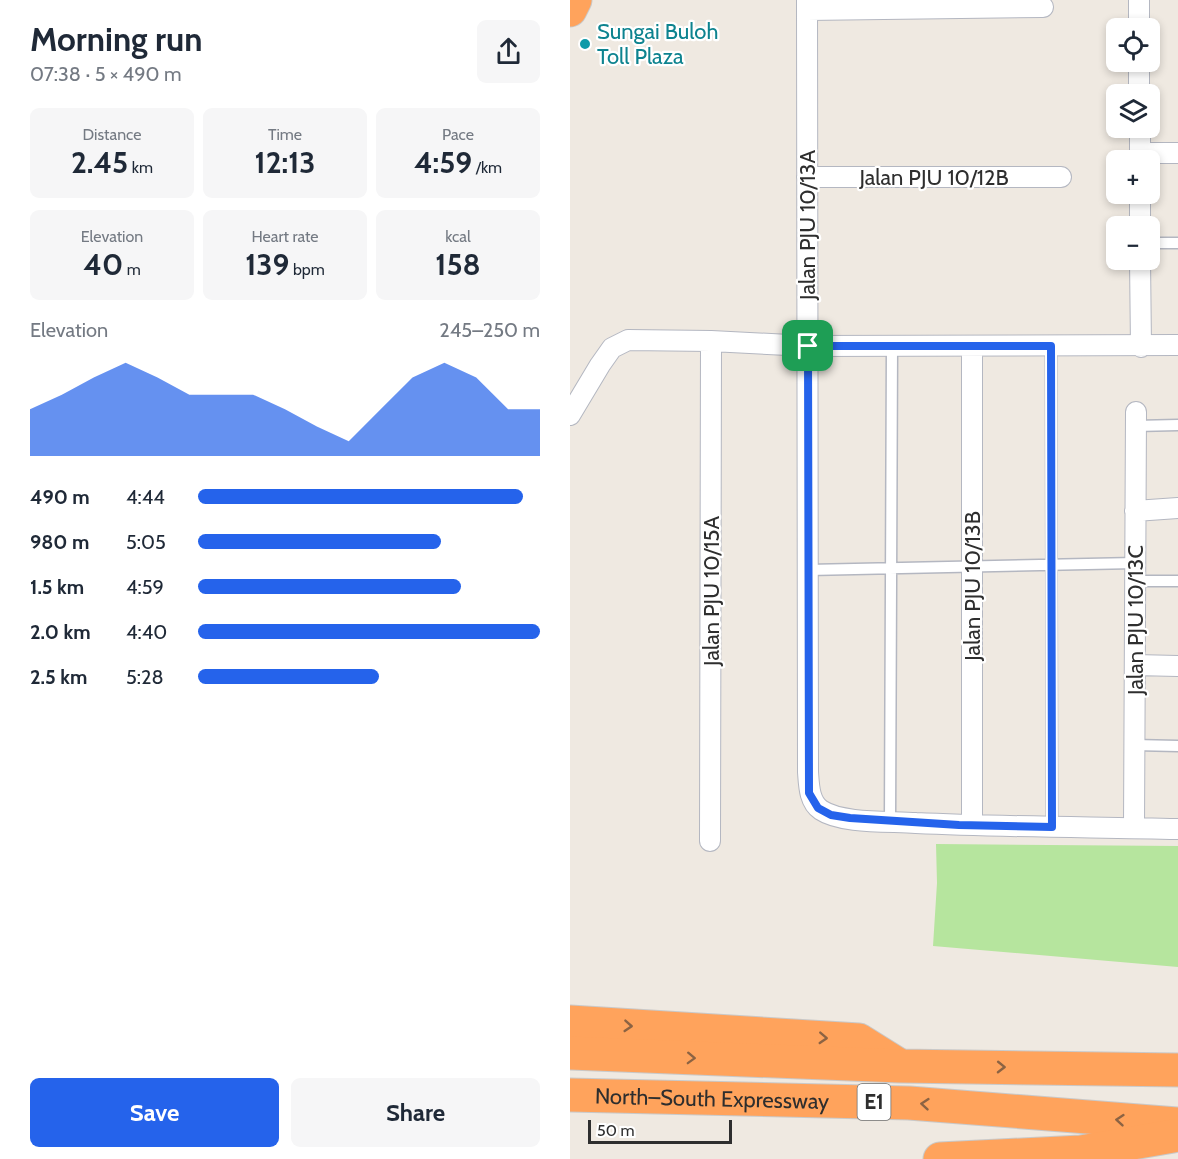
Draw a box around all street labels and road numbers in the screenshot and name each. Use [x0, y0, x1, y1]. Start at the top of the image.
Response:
street label: Jalan PJU 10/13A [794, 150, 821, 301]
street label: Jalan PJU 10/12B [858, 164, 1009, 191]
street label: Jalan PJU 10/13B [959, 511, 986, 662]
street label: Jalan PJU 10/15A [698, 516, 725, 667]
street label: Jalan PJU 10/13C [1122, 545, 1149, 696]
street label: North–South Expressway [595, 1083, 829, 1115]
road number: E1 [858, 1084, 890, 1120]

